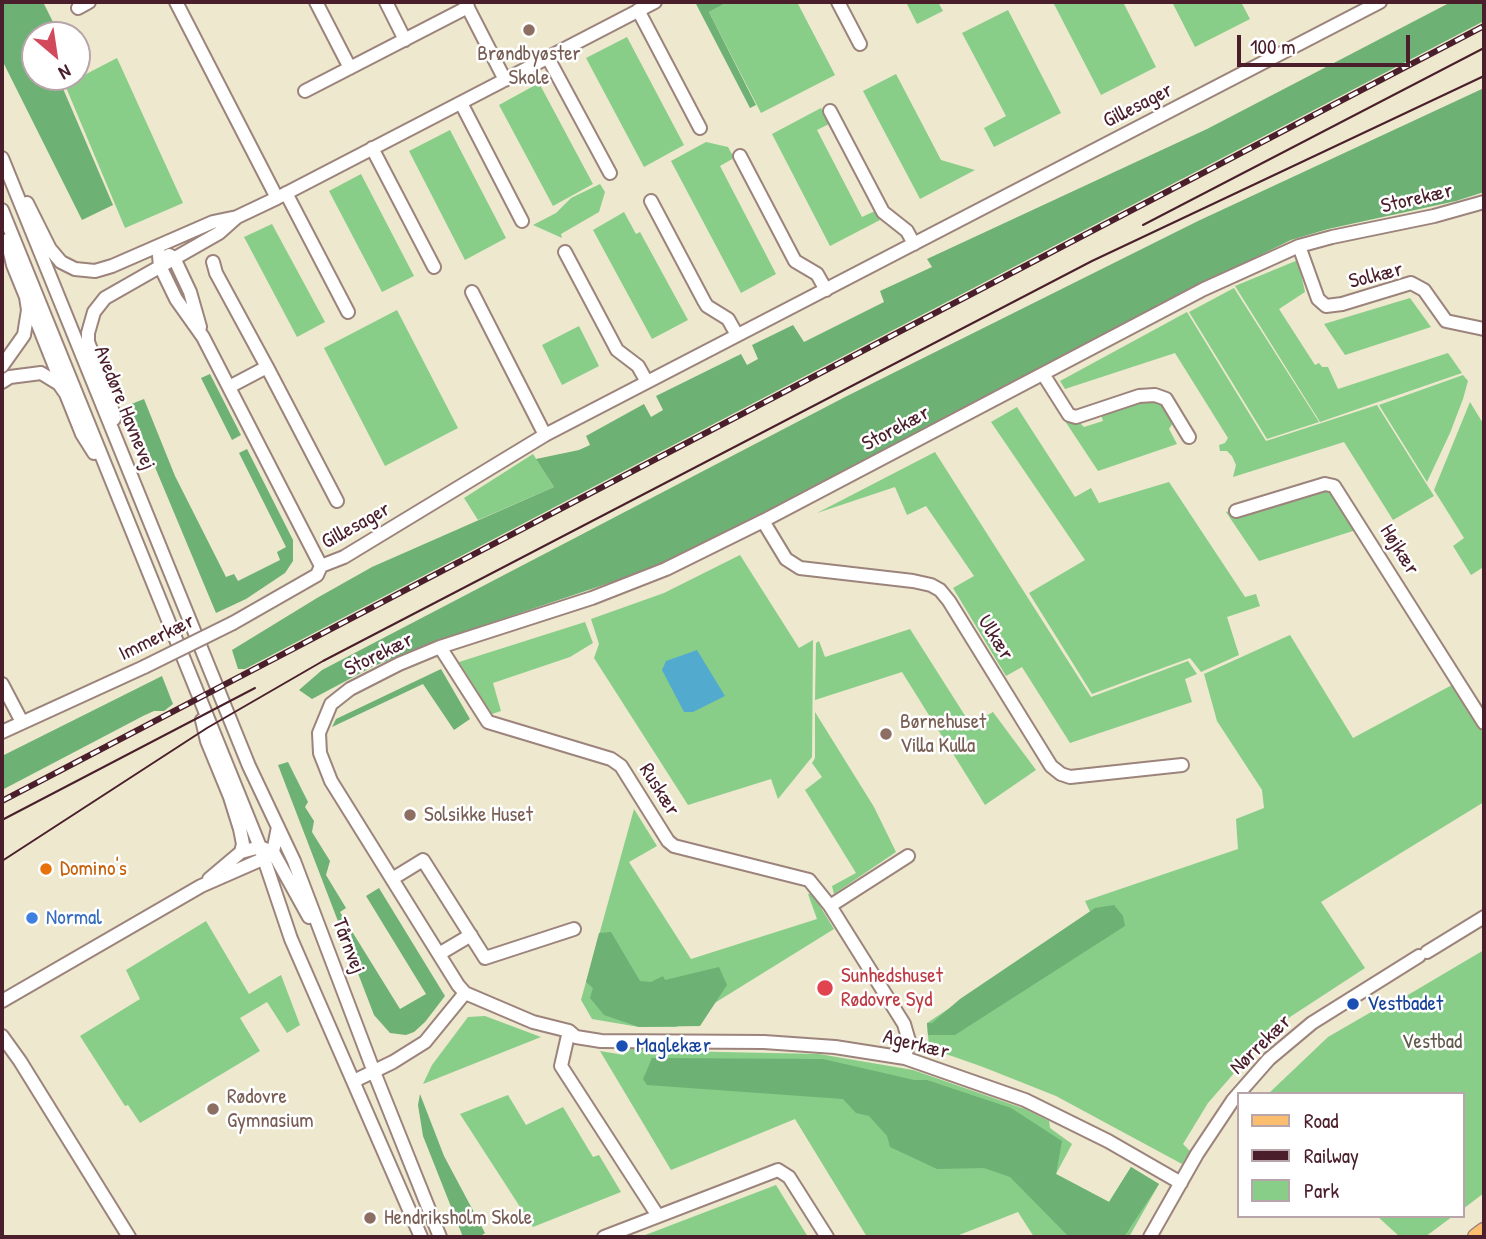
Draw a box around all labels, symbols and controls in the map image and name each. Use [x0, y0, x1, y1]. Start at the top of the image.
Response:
north arrow [21, 21, 91, 91]
scale bar [1241, 21, 1414, 65]
marker: Brøndbyøster Skole [521, 22, 537, 38]
text: 100 m [1250, 32, 1296, 61]
place label: Brøndbyøster Skole [477, 41, 581, 91]
text: N [54, 59, 76, 86]
street label: Gillesager [1099, 78, 1177, 134]
street label: Storekær [1379, 179, 1455, 219]
street label: Solkær [1346, 257, 1406, 295]
street label: Avedøre Havnevej [88, 342, 160, 474]
street label: Storekær [858, 401, 934, 457]
street label: Gillesager [317, 497, 395, 555]
street label: Højkær [1374, 520, 1424, 580]
street label: Immerkær [115, 609, 199, 667]
street label: Ulkær [972, 611, 1018, 665]
street label: Storekær [341, 628, 417, 682]
place label: Børnehuset Villa Kulla [900, 709, 986, 759]
marker: Børnehuset Villa Kulla [878, 726, 894, 742]
street label: Ruskær [633, 759, 685, 821]
place label: Solsikke Huset [424, 802, 533, 828]
marker: Solsikke Huset [402, 807, 418, 823]
place label: Domino's [60, 856, 127, 882]
marker: Domino's [38, 861, 54, 877]
place label: Normal [46, 905, 102, 931]
marker: Normal [24, 910, 40, 926]
street label: Tårnvej [326, 915, 370, 977]
place label: Sunhedshuset Rødovre Syd [841, 963, 943, 1013]
marker: Sunhedshuset Rødovre Syd [815, 978, 835, 998]
place label: Vestbadet [1367, 991, 1443, 1017]
marker: Vestbadet [1345, 996, 1361, 1012]
street label: Nørrekær [1225, 1010, 1297, 1080]
street label: Agerkær [880, 1025, 952, 1065]
park label: Vestbad [1402, 1029, 1462, 1055]
place label: Maglekær [636, 1033, 711, 1059]
marker: Maglekær [614, 1038, 630, 1054]
place label: Rødovre Gymnasium [227, 1084, 313, 1134]
legend [1238, 1092, 1465, 1218]
marker: Rødovre Gymnasium [205, 1101, 221, 1117]
text: Road [1304, 1106, 1338, 1135]
text: Railway [1304, 1141, 1359, 1170]
text: Park [1304, 1176, 1339, 1205]
place label: Hendriksholm Skole [384, 1205, 532, 1231]
marker: Hendriksholm Skole [362, 1210, 378, 1226]

